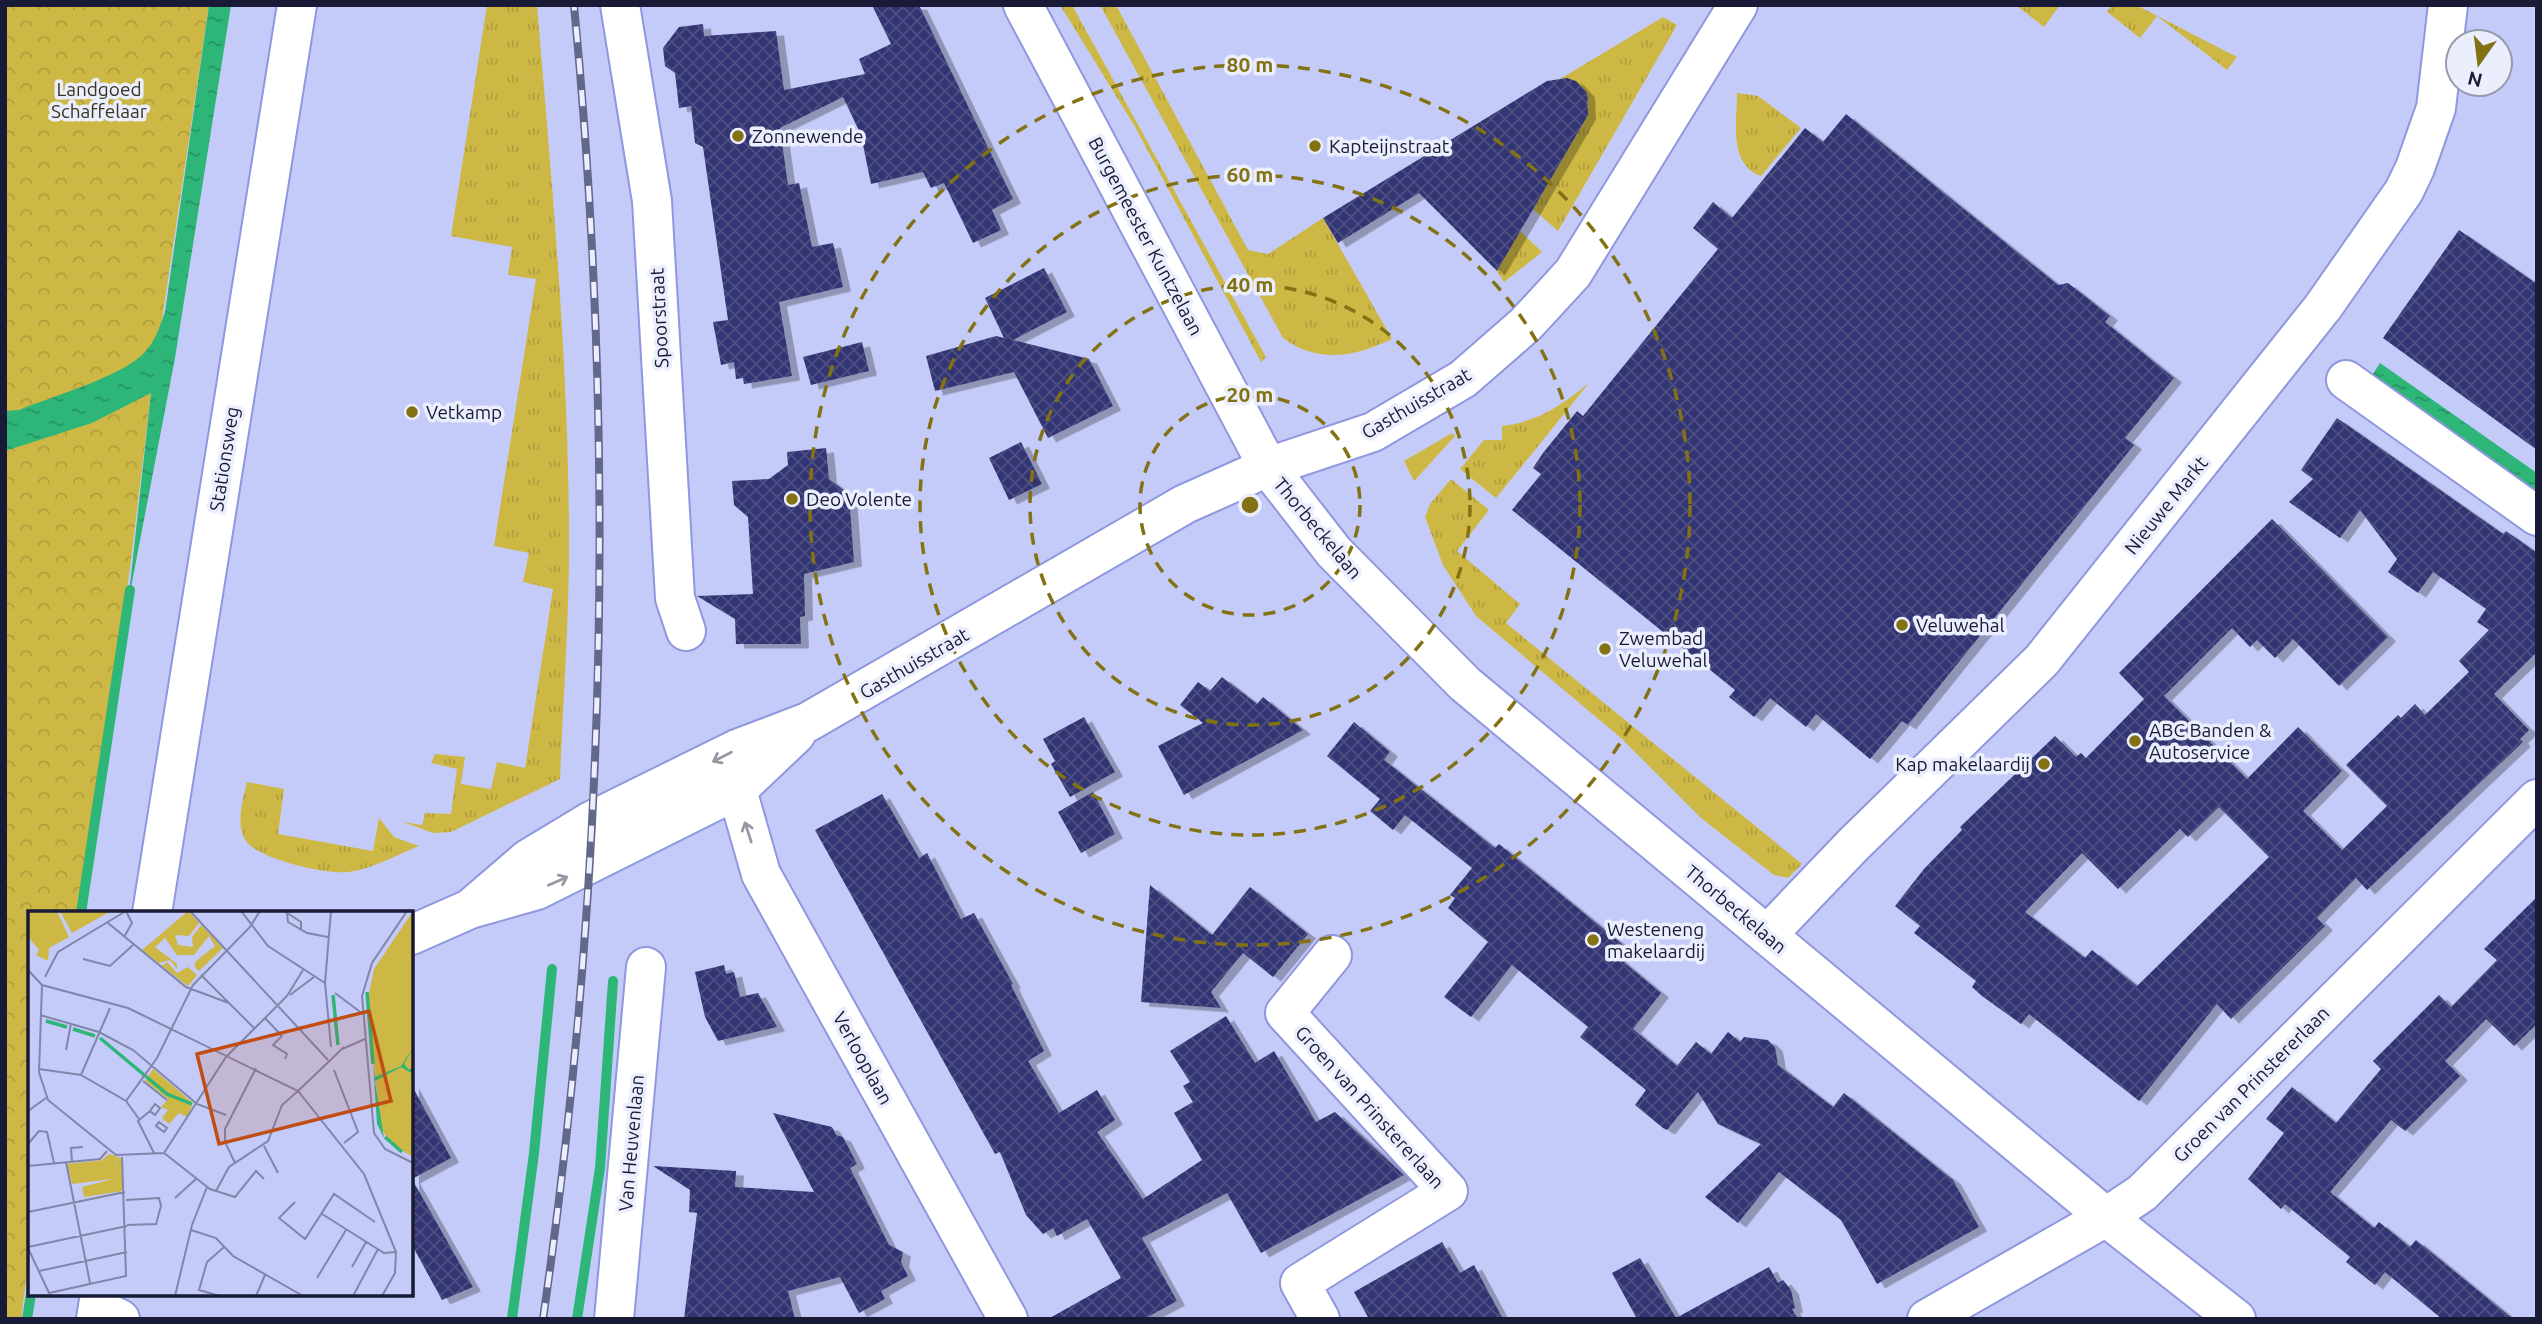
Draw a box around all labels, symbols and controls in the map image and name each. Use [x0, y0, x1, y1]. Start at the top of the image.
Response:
north arrow [2444, 28, 2514, 98]
text: 80 m [1227, 52, 1273, 76]
text: N [2465, 67, 2484, 92]
park label: Landgoed Schaffelaar [51, 78, 147, 122]
place label: Zonnewende [752, 125, 864, 147]
marker: Zonnewende [730, 128, 746, 144]
street label: Burgemeester Kuntzelaan [1084, 133, 1208, 339]
place label: Kapteijnstraat [1329, 135, 1450, 157]
marker: Kapteijnstraat [1307, 138, 1323, 154]
text: 60 m [1227, 162, 1273, 186]
street label: Spoorstraat [645, 267, 673, 369]
text: 40 m [1227, 272, 1273, 296]
street label: Gasthuisstraat [1357, 363, 1475, 443]
text: 20 m [1227, 382, 1273, 406]
place label: Vetkamp [426, 401, 502, 423]
marker: Vetkamp [404, 404, 420, 420]
street label: Stationsweg [205, 405, 243, 513]
street label: Nieuwe Markt [2120, 451, 2213, 558]
street label: Thorbeckelaan [1269, 473, 1367, 583]
place label: Deo Volente [806, 488, 912, 510]
marker: Deo Volente [784, 491, 800, 507]
centre of rings [1238, 493, 1262, 517]
place label: Veluwehal [1916, 614, 2005, 636]
marker: Veluwehal [1894, 617, 1910, 633]
street label: Gasthuisstraat [855, 623, 973, 703]
place label: Zwembad Veluwehal [1619, 627, 1708, 671]
marker: Zwembad Veluwehal [1597, 641, 1613, 657]
place label: ABC Banden & Autoservice [2149, 719, 2272, 763]
marker: ABC Banden & Autoservice [2127, 733, 2143, 749]
one-way arrow [712, 750, 733, 764]
place label: Kap makelaardij [1895, 753, 2030, 775]
marker: Kap makelaardij [2036, 756, 2052, 772]
one-way arrow [740, 821, 753, 843]
street label: Thorbeckelaan [1681, 860, 1791, 958]
one-way arrow [547, 874, 568, 887]
inset map [28, 911, 413, 1296]
place label: Westeneng makelaardij [1607, 918, 1705, 962]
marker: Westeneng makelaardij [1585, 932, 1601, 948]
street label: Groen van Prinstererlaan [2169, 1002, 2333, 1166]
street label: Verlooplaan [828, 1008, 898, 1108]
street label: Groen van Prinstererlaan [1291, 1021, 1449, 1193]
street label: Van Heuvenlaan [614, 1074, 648, 1212]

